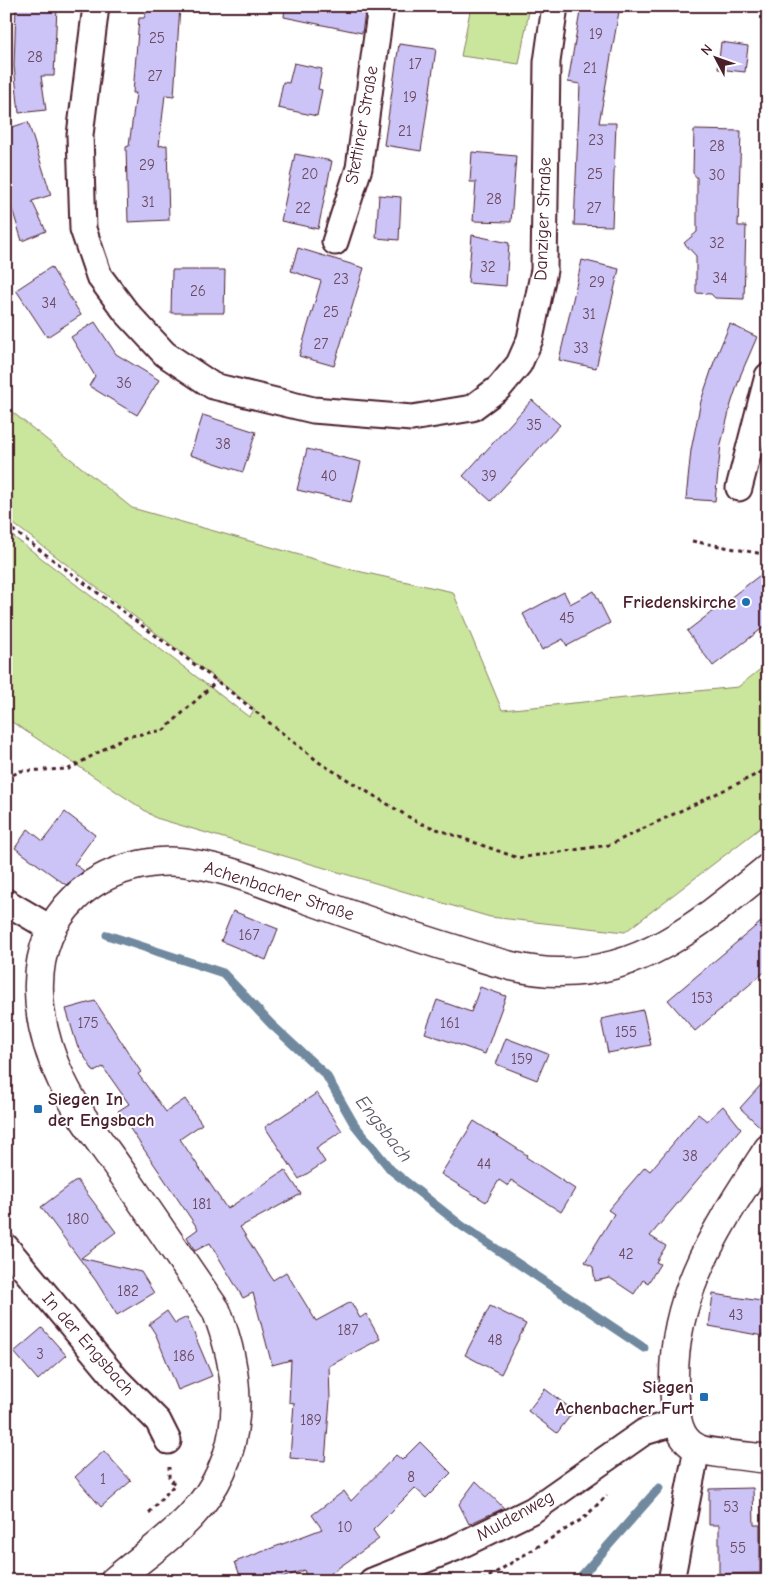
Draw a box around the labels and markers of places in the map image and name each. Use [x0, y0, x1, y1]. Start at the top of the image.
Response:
place label: Friedenskirche [623, 592, 736, 613]
marker: Friedenskirche [740, 596, 752, 608]
place label: Siegen In der Engsbach [48, 1089, 154, 1131]
marker: Siegen In der Engsbach [32, 1103, 44, 1115]
place label: Siegen Achenbacher Furt [555, 1377, 695, 1419]
marker: Siegen Achenbacher Furt [698, 1391, 710, 1403]

